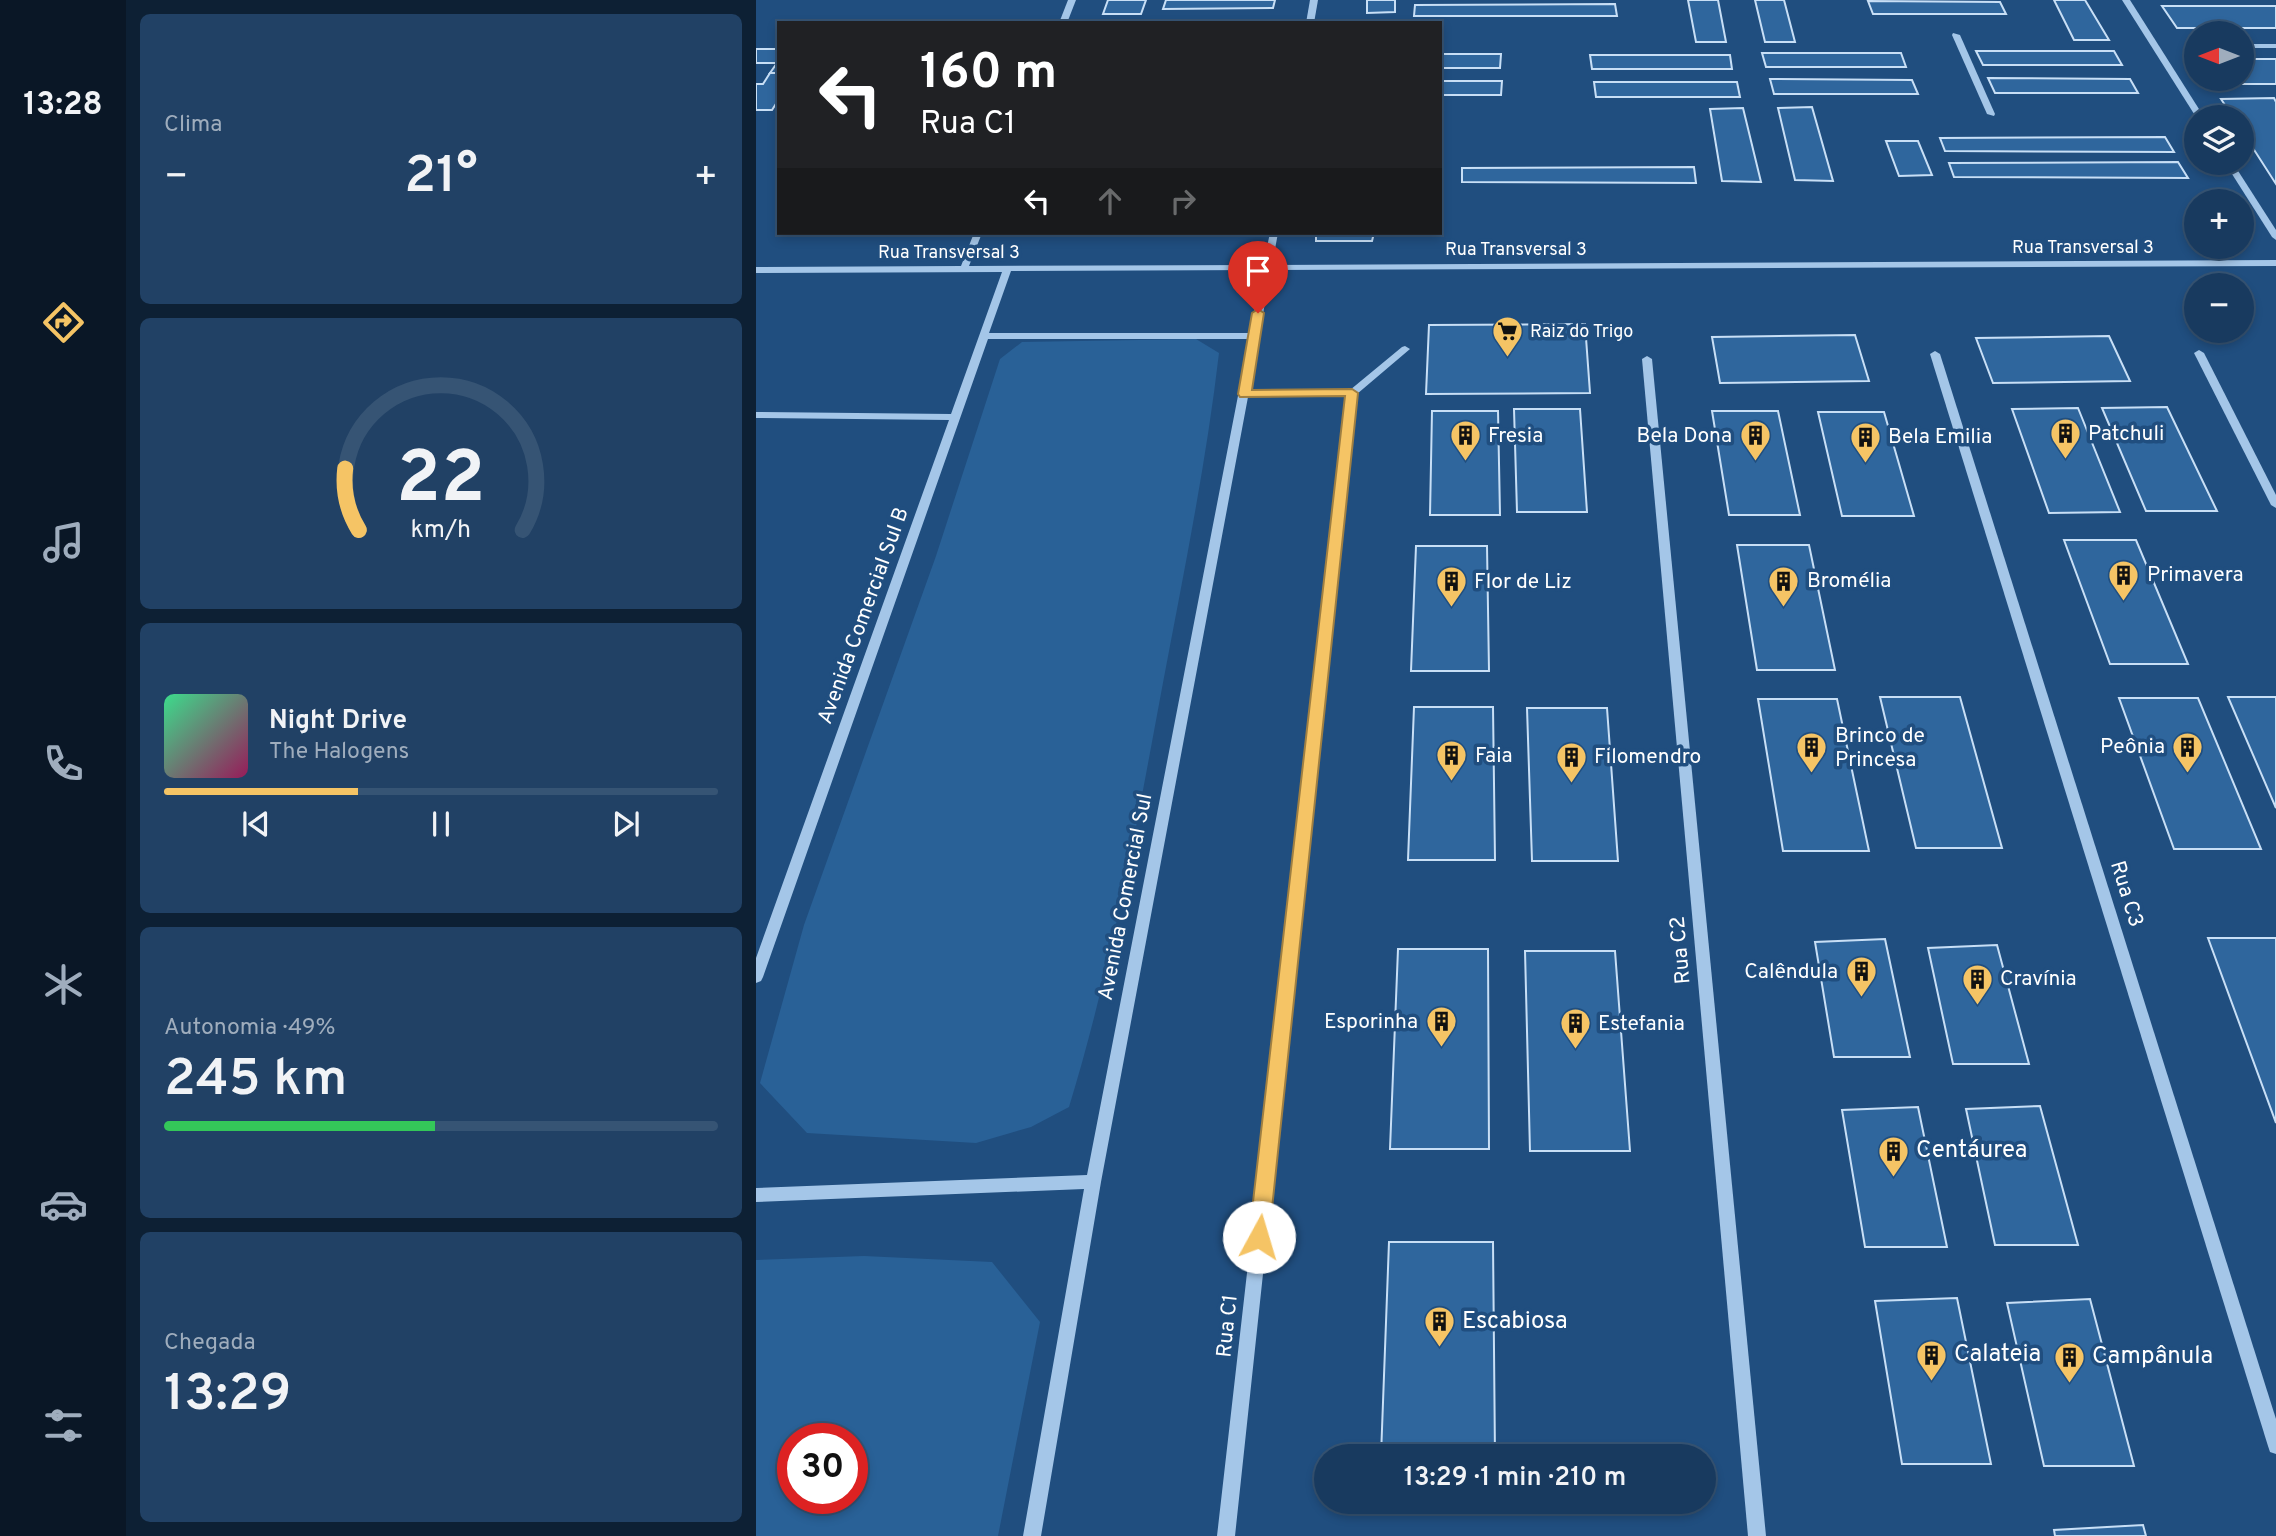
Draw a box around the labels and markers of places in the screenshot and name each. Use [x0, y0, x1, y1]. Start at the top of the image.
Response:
pin [1228, 241, 1288, 313]
supermarket icon: Raiz do Trigo [1490, 315, 1524, 359]
place label: Raiz do Trigo [1530, 321, 1633, 344]
building icon: Patchuli [2048, 417, 2082, 461]
building icon: Fresia [1448, 419, 1482, 463]
building icon: Bela Dona [1738, 419, 1772, 463]
building icon: Bela Emilia [1848, 420, 1882, 464]
place label: Patchuli [2088, 421, 2164, 448]
place label: Fresia [1488, 423, 1543, 450]
place label: Bela Dona [1637, 423, 1732, 450]
place label: Bela Emilia [1888, 424, 1992, 451]
building icon: Primavera [2107, 558, 2141, 602]
place label: Primavera [2147, 562, 2243, 589]
building icon: Bromélia [1767, 564, 1801, 608]
building icon: Flor de Liz [1434, 565, 1468, 609]
place label: Bromélia [1807, 568, 1891, 595]
place label: Flor de Liz [1474, 569, 1572, 596]
place label: Brinco de Princesa [1835, 723, 1925, 774]
building icon: Peônia [2171, 730, 2205, 774]
building icon: Brinco de Princesa [1795, 731, 1829, 775]
place label: Peônia [2100, 734, 2165, 761]
building icon: Faia [1435, 739, 1469, 783]
building icon: Filomendro [1554, 740, 1588, 784]
place label: Faia [1475, 743, 1513, 770]
place label: Filomendro [1594, 744, 1701, 771]
building icon: Calêndula [1844, 955, 1878, 999]
place label: Calêndula [1744, 959, 1838, 986]
building icon: Cravínia [1960, 962, 1994, 1006]
place label: Cravínia [2000, 966, 2077, 993]
building icon: Esporinha [1424, 1005, 1458, 1049]
building icon: Estefania [1558, 1007, 1592, 1051]
place label: Esporinha [1324, 1009, 1418, 1036]
place label: Estefania [1598, 1011, 1685, 1038]
building icon: Centáurea [1876, 1134, 1910, 1178]
place label: Centáurea [1916, 1136, 2027, 1166]
building icon: Escabiosa [1422, 1305, 1456, 1349]
place label: Escabiosa [1462, 1307, 1568, 1337]
building icon: Calateia [1914, 1338, 1948, 1382]
place label: Calateia [1954, 1340, 2041, 1370]
building icon: Campânula [2052, 1340, 2086, 1384]
place label: Campânula [2092, 1342, 2213, 1372]

